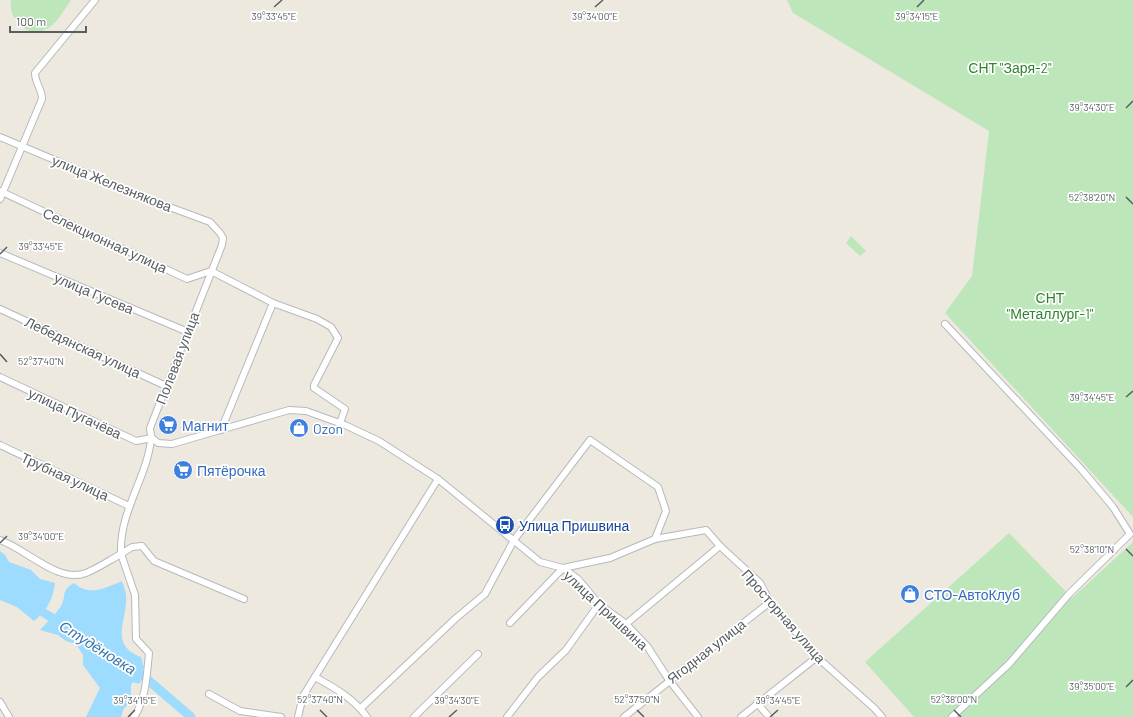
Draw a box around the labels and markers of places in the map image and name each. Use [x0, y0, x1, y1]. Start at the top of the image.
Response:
supermarket icon: Магнит [157, 414, 179, 436]
place label: Магнит [182, 417, 229, 434]
shop icon: Ozon [288, 417, 310, 439]
place label: Ozon [313, 420, 343, 437]
supermarket icon: Пятёрочка [172, 459, 194, 481]
place label: Пятёрочка [197, 462, 266, 479]
bus stop icon: Улица Пришвина [494, 514, 516, 536]
place label: Улица Пришвина [519, 517, 629, 534]
shop icon: СТО-АвтоКлуб [899, 583, 921, 605]
place label: СТО-АвтоКлуб [924, 586, 1020, 603]

